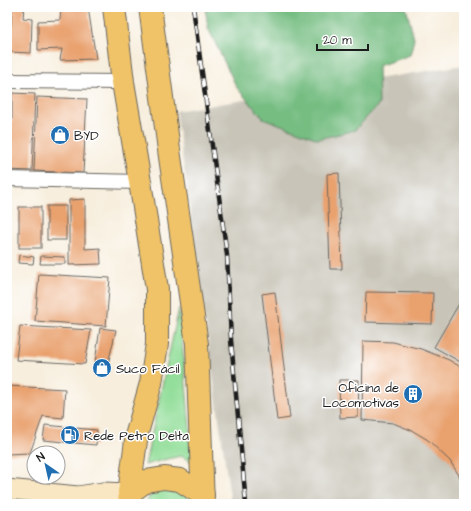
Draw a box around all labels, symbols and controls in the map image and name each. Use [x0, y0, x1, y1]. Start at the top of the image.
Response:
scale bar [317, 26, 368, 52]
text: 20 m [323, 32, 352, 49]
shop icon: BYD [49, 124, 71, 146]
place label: BYD [74, 127, 99, 145]
shop icon: Suco Fácil [91, 357, 113, 379]
place label: Suco Fácil [116, 360, 180, 378]
place label: Oficina de Locomotivas [323, 379, 399, 412]
building icon: Oficina de Locomotivas [402, 383, 424, 405]
fuel station icon: Rede Petro Delta [59, 424, 81, 446]
place label: Rede Petro Delta [84, 427, 189, 445]
north arrow [26, 445, 66, 485]
text: N [34, 449, 48, 465]

